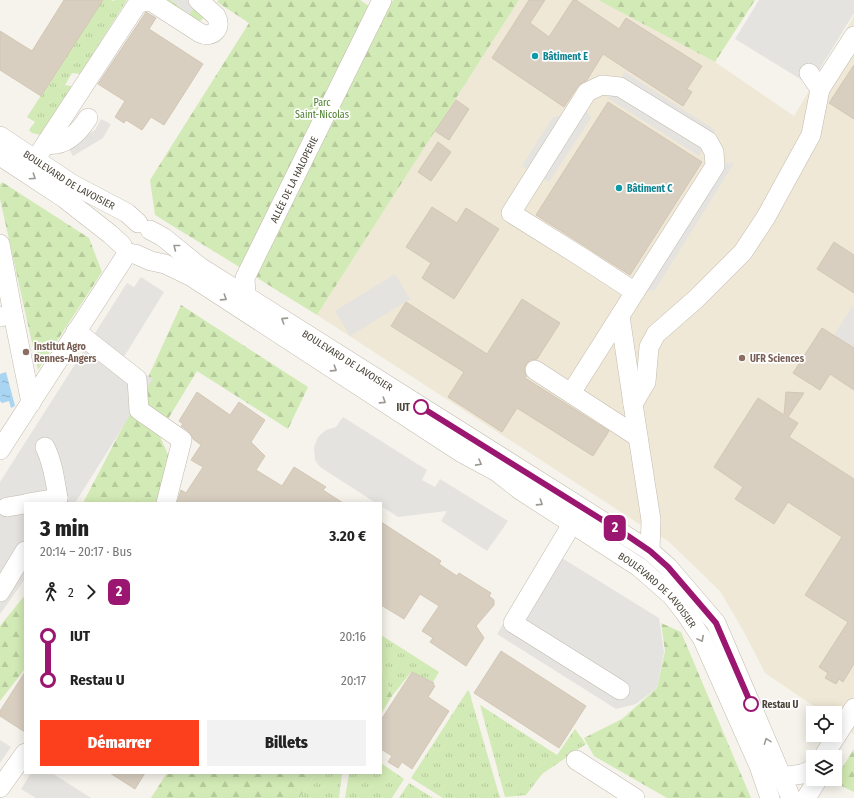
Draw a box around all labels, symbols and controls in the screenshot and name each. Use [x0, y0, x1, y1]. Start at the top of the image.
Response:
marker: Bâtiment E [530, 51, 540, 61]
place label: Bâtiment E [543, 51, 588, 63]
park label: Parc Saint-Nicolas [295, 97, 349, 121]
street label: ALLÉE DE LA HALOPERIE [268, 134, 321, 225]
street label: BOULEVARD DE LAVOISIER [21, 148, 117, 213]
one-way arrow [28, 172, 35, 179]
marker: Bâtiment C [614, 183, 624, 193]
place label: Bâtiment C [627, 183, 673, 195]
one-way arrow [174, 245, 181, 252]
one-way arrow [220, 293, 227, 300]
one-way arrow [281, 317, 288, 325]
street label: BOULEVARD DE LAVOISIER [300, 328, 395, 394]
place label: Institut Agro Rennes-Angers [34, 341, 97, 365]
marker: Institut Agro Rennes-Angers [21, 347, 31, 357]
marker: UFR Sciences [737, 353, 747, 363]
place label: UFR Sciences [750, 353, 805, 365]
one-way arrow [329, 364, 336, 371]
one-way arrow [379, 396, 386, 404]
marker: IUT [413, 399, 429, 415]
place label: IUT [397, 402, 410, 414]
one-way arrow [475, 458, 482, 465]
one-way arrow [536, 498, 543, 506]
text: 3 min [40, 515, 89, 542]
line badge: 2 [602, 515, 628, 541]
text: 2 [612, 519, 618, 536]
text: 3.20 € [329, 527, 366, 545]
text: 20:14 – 20:17 · Bus [40, 544, 132, 559]
street label: BOULEVARD DE LAVOISIER [616, 550, 699, 631]
icon: walk [40, 581, 62, 603]
icon: forward [80, 581, 102, 603]
text: 2 [116, 583, 122, 600]
text: 2 [68, 585, 74, 600]
text: IUT [70, 627, 90, 645]
text: 20:16 [340, 629, 366, 644]
one-way arrow [697, 634, 704, 642]
text: Restau U [70, 671, 125, 689]
text: 20:17 [341, 673, 366, 688]
marker: Restau U [743, 696, 759, 712]
place label: Restau U [762, 699, 799, 711]
map controls [806, 706, 842, 786]
button: locate [806, 706, 842, 742]
button: Démarrer [40, 720, 199, 766]
button: Billets [207, 720, 366, 766]
one-way arrow [764, 738, 772, 745]
button: layers [806, 750, 842, 786]

